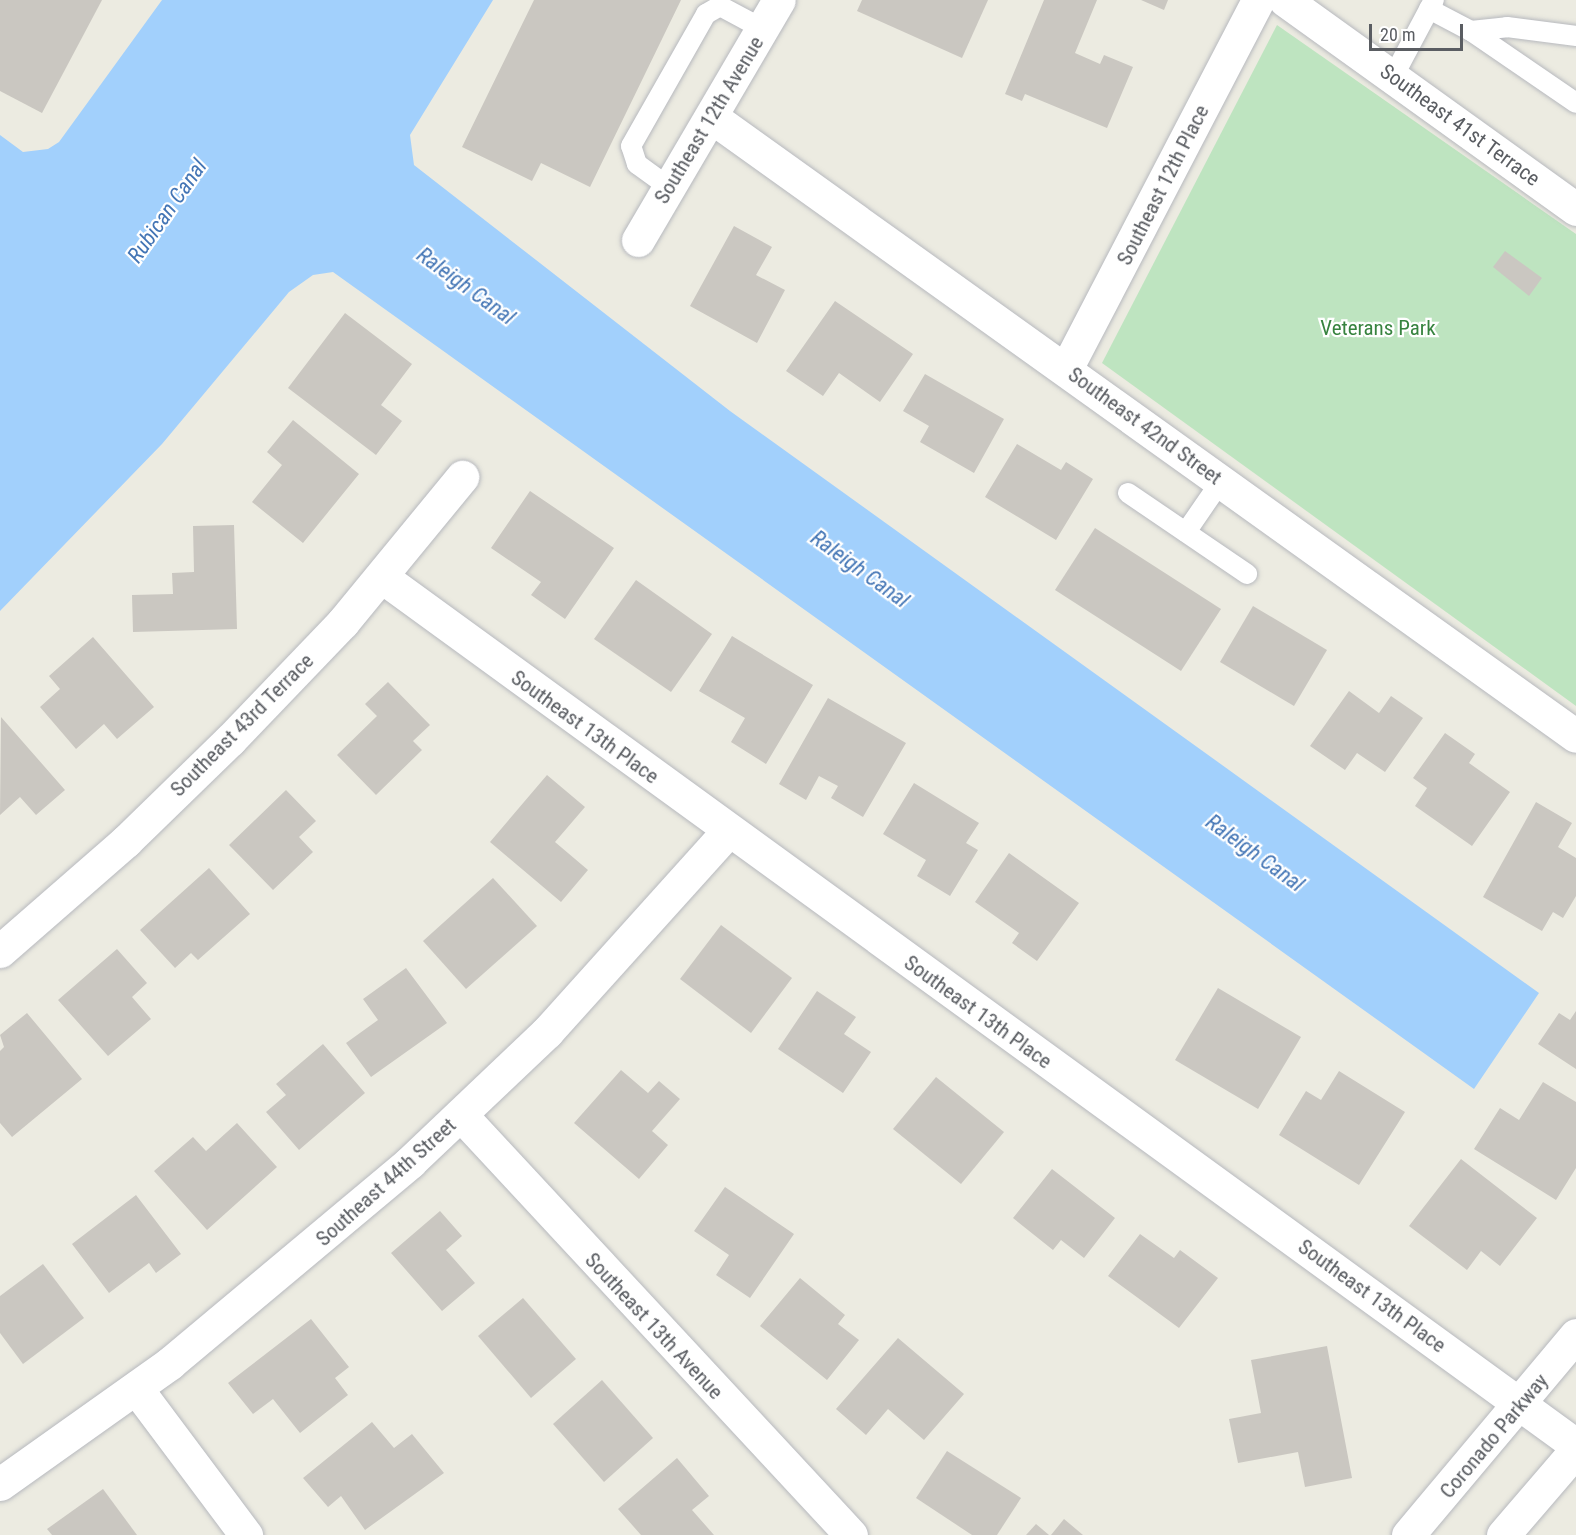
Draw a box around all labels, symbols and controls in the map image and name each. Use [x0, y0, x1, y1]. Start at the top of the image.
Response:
scale bar [1372, 12, 1466, 50]
text: 20 m [1380, 24, 1415, 45]
street label: Southeast 12th Avenue [649, 32, 769, 208]
street label: Southeast 41st Terrace [1375, 59, 1545, 191]
street label: Southeast 12th Place [1112, 101, 1214, 269]
water label: Rubican Canal [122, 154, 212, 268]
water label: Raleigh Canal [412, 242, 520, 330]
park label: Veterans Park [1320, 315, 1436, 341]
street label: Southeast 42nd Street [1063, 362, 1227, 490]
water label: Raleigh Canal [806, 525, 914, 613]
street label: Southeast 43rd Terrace [165, 648, 319, 802]
street label: Southeast 13th Place [506, 665, 664, 789]
water label: Raleigh Canal [1201, 809, 1309, 897]
street label: Southeast 13th Place [899, 950, 1057, 1074]
street label: Southeast 44th Street [311, 1113, 461, 1251]
street label: Southeast 13th Place [1293, 1234, 1451, 1358]
street label: Southeast 13th Avenue [580, 1248, 728, 1404]
street label: Coronado Parkway [1435, 1369, 1553, 1503]

